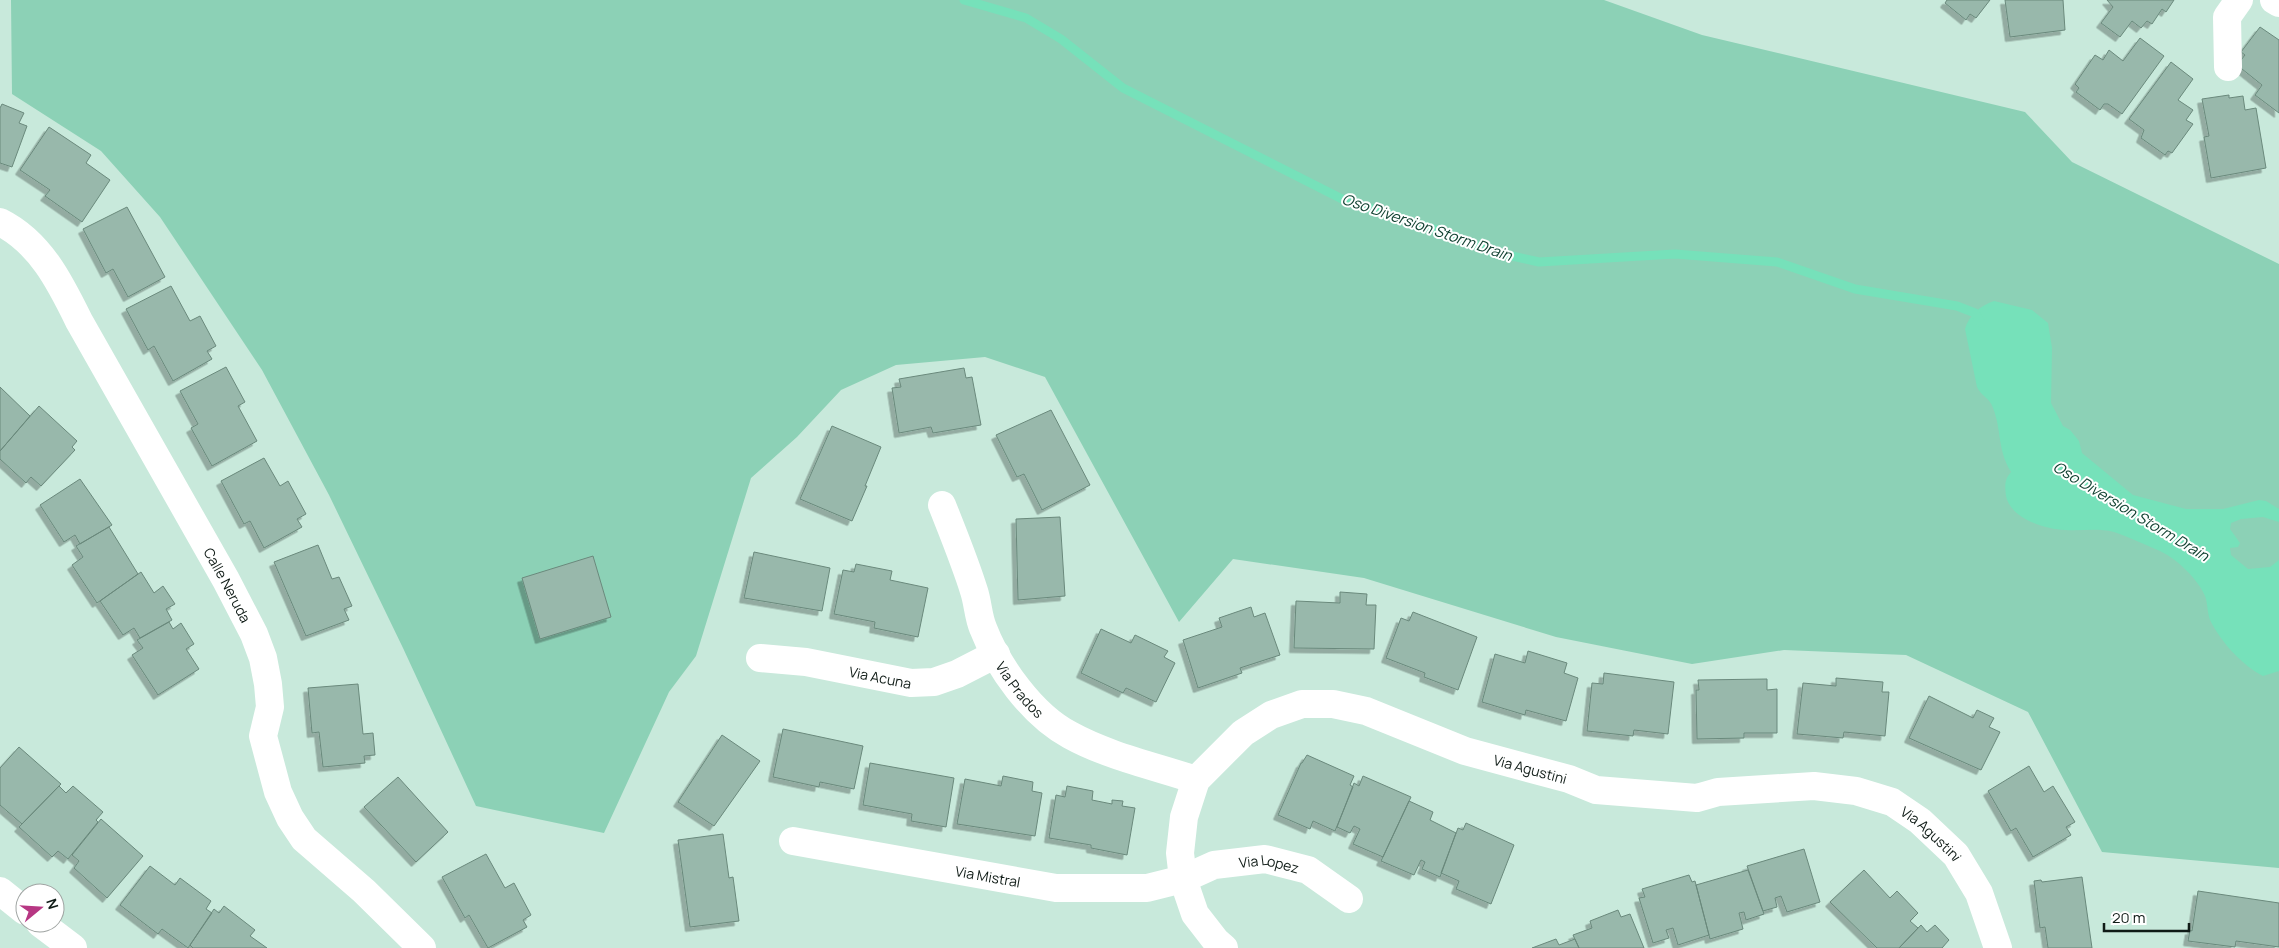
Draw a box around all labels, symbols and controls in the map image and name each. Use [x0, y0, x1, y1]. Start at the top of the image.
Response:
water label: Oso Diversion Storm Drain [1339, 188, 1516, 266]
water label: Oso Diversion Storm Drain [2049, 456, 2214, 567]
street label: Calle Neruda [200, 544, 256, 626]
street label: Via Prados [992, 658, 1048, 722]
street label: Via Acuna [848, 661, 913, 692]
street label: Via Agustini [1492, 750, 1569, 788]
street label: Via Agustini [1897, 801, 1967, 864]
street label: Via Lopez [1238, 849, 1301, 877]
street label: Via Mistral [954, 861, 1022, 891]
north arrow [15, 883, 65, 933]
text: N [42, 896, 63, 912]
scale bar [2104, 900, 2189, 932]
text: 20 m [2112, 907, 2145, 928]

